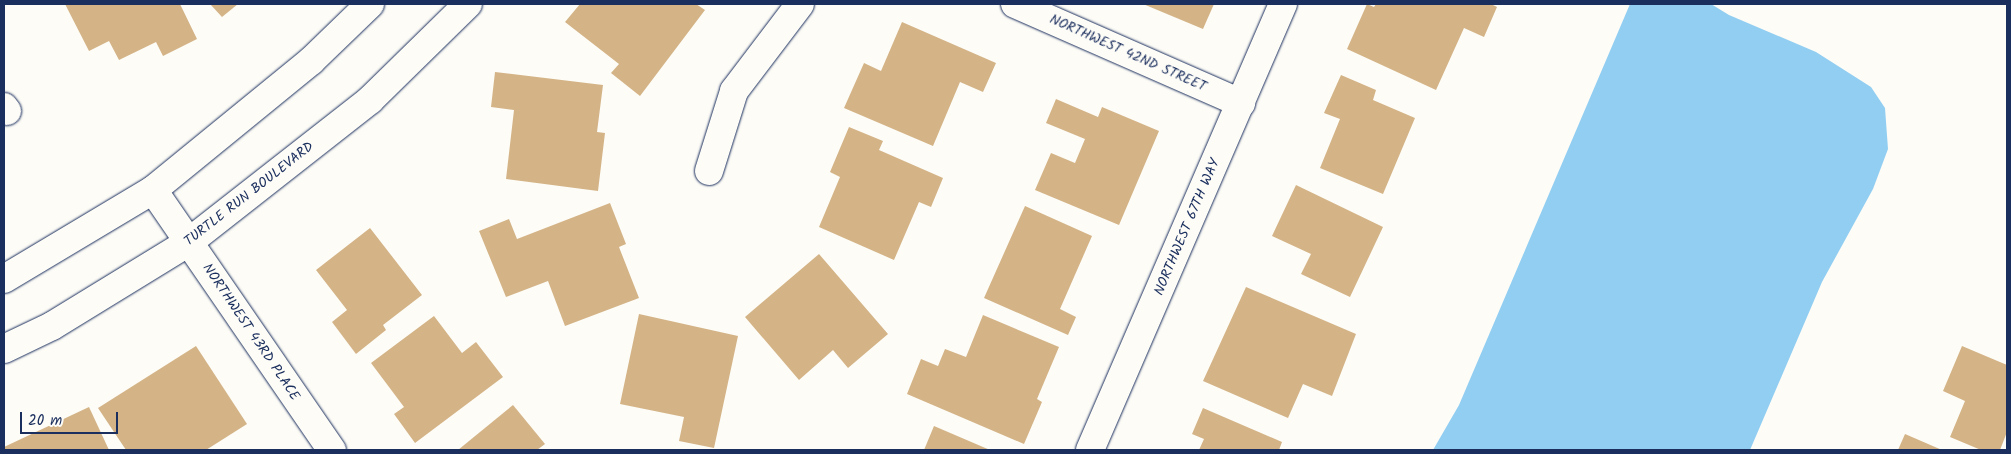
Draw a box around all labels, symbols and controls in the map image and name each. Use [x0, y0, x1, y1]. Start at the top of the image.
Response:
street label: NORTHWEST 42ND STREET [1047, 11, 1209, 95]
street label: TURTLE RUN BOULEVARD [181, 138, 317, 250]
street label: NORTHWEST 67TH WAY [1151, 156, 1223, 298]
street label: NORTHWEST 43RD PLACE [199, 260, 303, 404]
scale bar [22, 402, 120, 434]
text: 20 m [28, 409, 62, 433]

